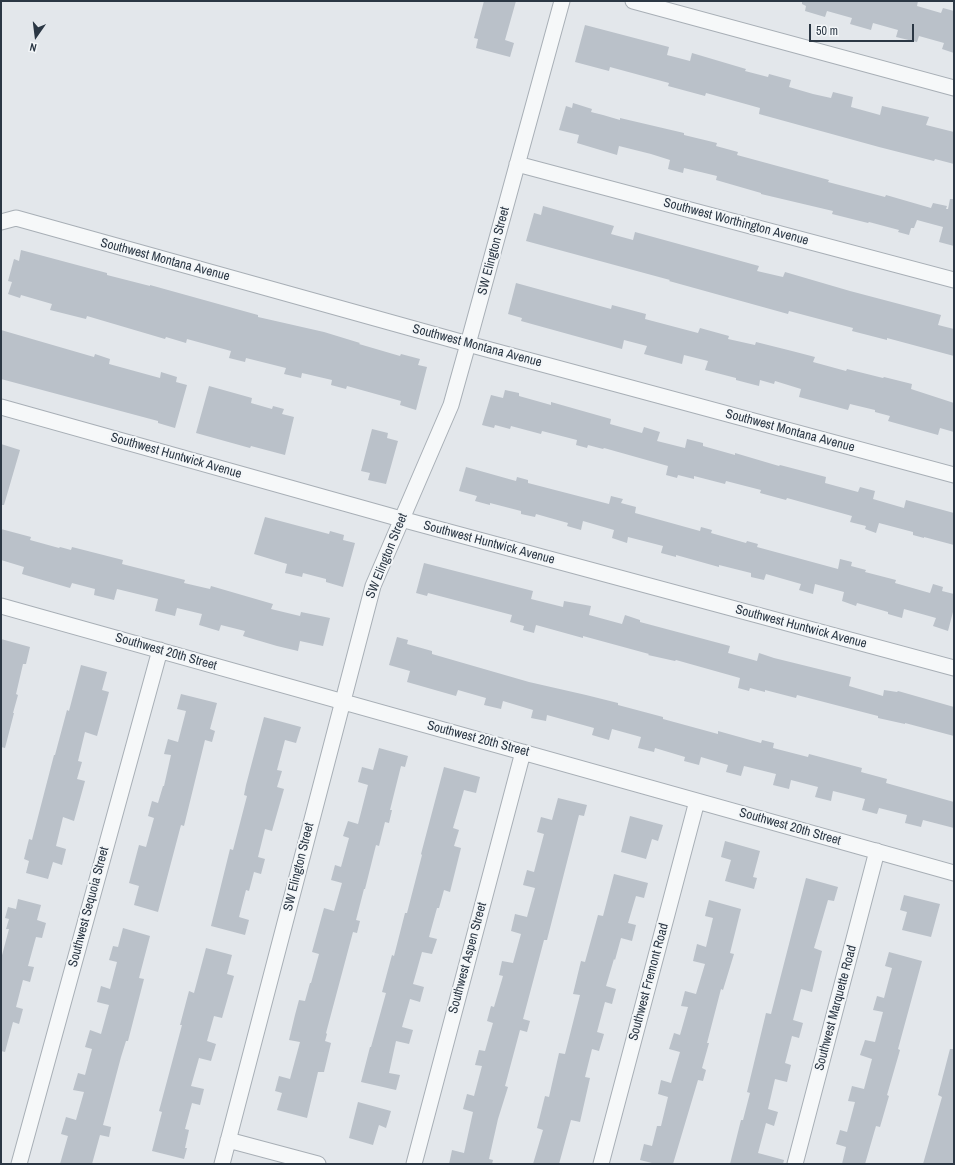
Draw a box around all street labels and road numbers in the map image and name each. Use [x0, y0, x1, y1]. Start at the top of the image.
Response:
street label: Southwest Worthington Avenue [662, 195, 810, 249]
street label: SW Elington Street [475, 205, 513, 297]
street label: Southwest Montana Avenue [99, 235, 231, 285]
street label: Southwest Montana Avenue [411, 321, 543, 371]
street label: Southwest Montana Avenue [724, 406, 856, 456]
street label: Southwest Huntwick Avenue [109, 430, 243, 482]
street label: SW Elington Street [363, 511, 411, 601]
street label: Southwest Huntwick Avenue [422, 518, 556, 568]
street label: Southwest Huntwick Avenue [734, 602, 868, 652]
street label: Southwest 20th Street [113, 630, 219, 674]
street label: Southwest 20th Street [425, 718, 531, 760]
street label: Southwest 20th Street [737, 805, 843, 849]
street label: SW Elington Street [280, 821, 318, 913]
street label: Southwest Sequoia Street [65, 845, 113, 969]
street label: Southwest Aspen Street [446, 901, 490, 1015]
street label: Southwest Fremont Road [626, 922, 672, 1042]
street label: Southwest Marquette Road [812, 944, 860, 1072]

